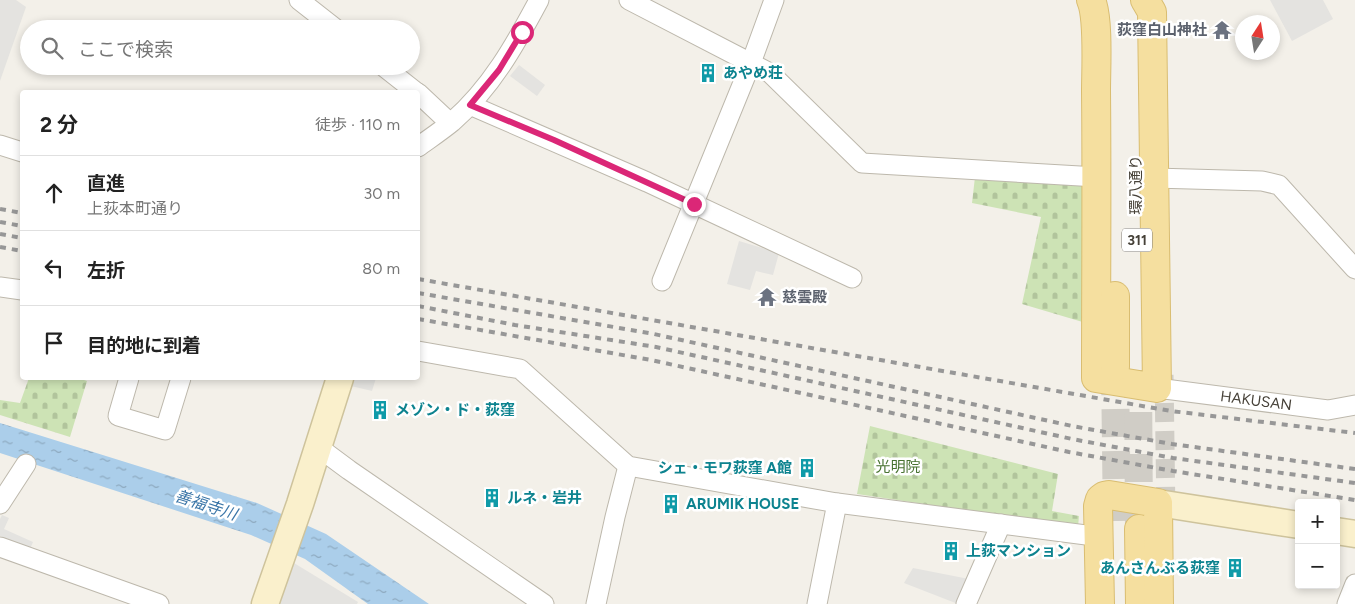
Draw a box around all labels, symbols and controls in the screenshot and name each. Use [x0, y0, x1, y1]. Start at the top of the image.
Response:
north arrow [1235, 15, 1280, 60]
temple icon: 荻窪白山神社 [1211, 19, 1233, 41]
search box [20, 20, 420, 75]
route start [511, 21, 534, 44]
place label: 荻窪白山神社 [1117, 21, 1207, 39]
icon: search [38, 34, 66, 62]
text: ここで検索 [78, 38, 173, 61]
building icon: あやめ荘 [697, 62, 719, 84]
place label: あやめ荘 [723, 64, 783, 82]
text: 2 分 [40, 112, 78, 137]
text: 徒歩 · 110 m [315, 115, 400, 134]
street label: 環八通り [1127, 155, 1145, 215]
text: 直進 [87, 172, 125, 195]
icon: ahead [40, 179, 68, 207]
text: 30 m [363, 184, 400, 203]
route end [683, 193, 706, 216]
text: 上荻本町通り [87, 199, 183, 218]
road number: 311 [1122, 228, 1152, 252]
icon: left [40, 254, 68, 282]
text: 左折 [87, 259, 125, 282]
text: 80 m [362, 259, 400, 278]
temple icon: 慈雲殿 [756, 286, 778, 308]
place label: 慈雲殿 [782, 288, 827, 306]
icon: arrive [40, 329, 68, 357]
text: 目的地に到着 [87, 334, 201, 357]
street label: HAKUSAN [1219, 387, 1293, 414]
building icon: メゾン・ド・荻窪 [369, 399, 391, 421]
place label: メゾン・ド・荻窪 [395, 401, 515, 419]
building icon: シェ・モワ荻窪 A館 [796, 457, 818, 479]
park label: 光明院 [875, 458, 921, 476]
place label: シェ・モワ荻窪 A館 [658, 459, 792, 477]
water label: 善福寺川 [173, 486, 241, 525]
building icon: ルネ・岩井 [481, 487, 503, 509]
place label: ルネ・岩井 [507, 489, 582, 507]
building icon: ARUMIK HOUSE [660, 493, 682, 515]
place label: ARUMIK HOUSE [686, 495, 799, 513]
map controls [1295, 499, 1340, 589]
button: + [1295, 499, 1340, 544]
building icon: 上荻マンション [940, 540, 962, 562]
place label: 上荻マンション [966, 542, 1071, 560]
button: − [1295, 544, 1340, 589]
building icon: あんさんぶる荻窪 [1224, 557, 1246, 579]
place label: あんさんぶる荻窪 [1100, 559, 1220, 577]

